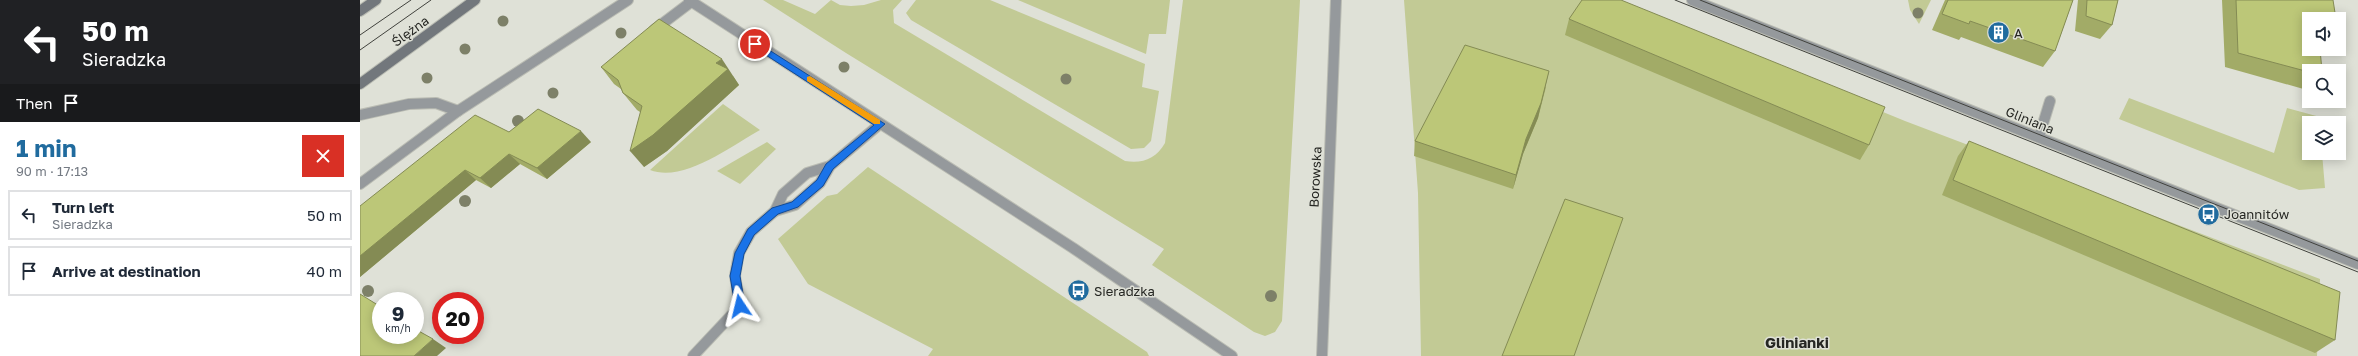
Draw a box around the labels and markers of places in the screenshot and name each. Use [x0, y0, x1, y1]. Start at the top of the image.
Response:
building icon: A [1985, 20, 2011, 46]
place label: A [2014, 25, 2023, 41]
pin [738, 27, 772, 61]
bus stop icon: Joannitów [2196, 201, 2222, 227]
place label: Joannitów [2224, 206, 2290, 222]
bus stop icon: Sieradzka [1065, 278, 1091, 304]
place label: Sieradzka [1094, 283, 1155, 299]

